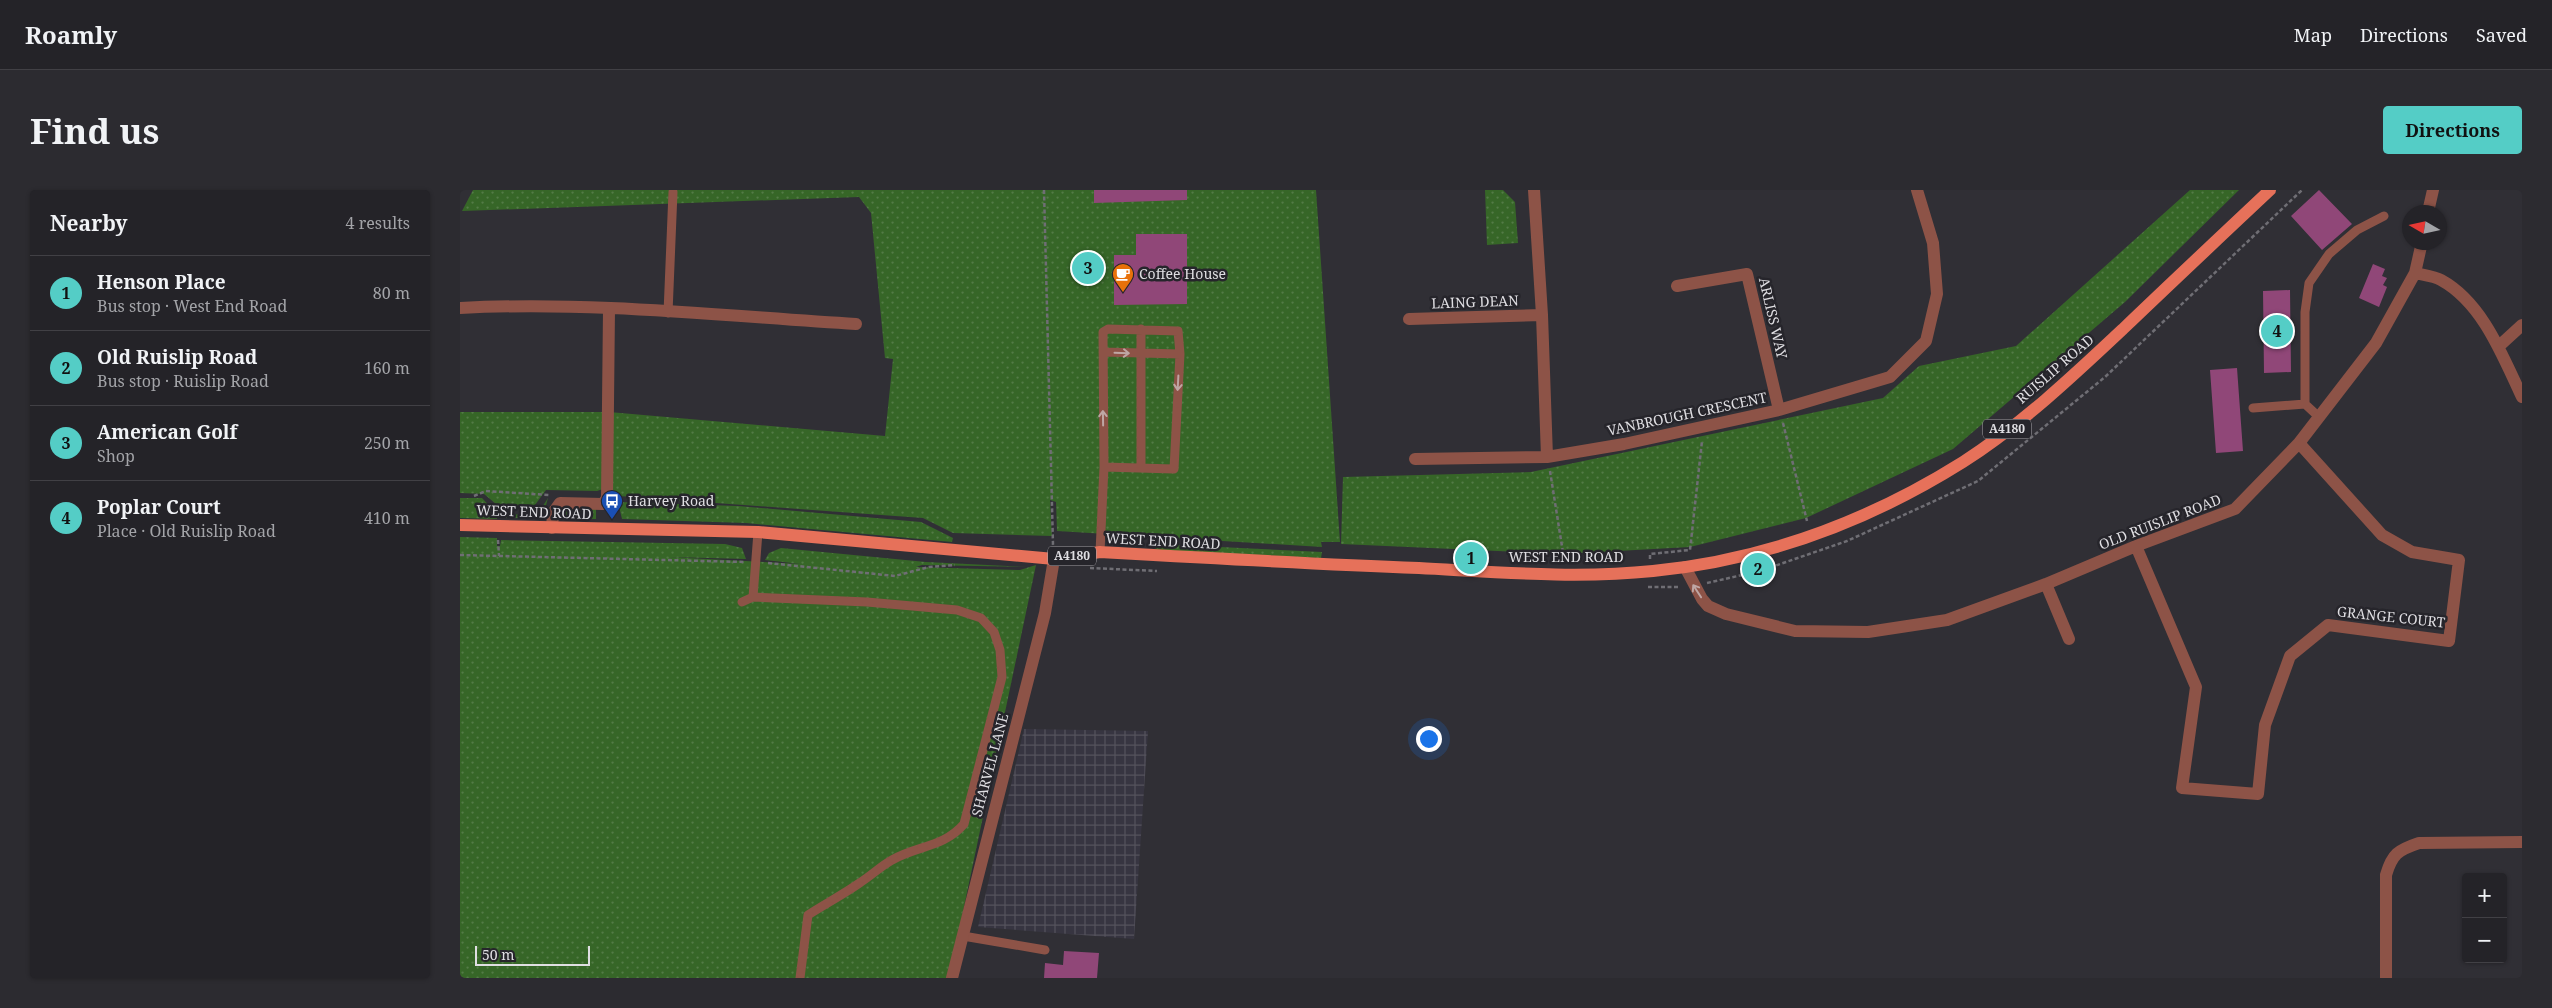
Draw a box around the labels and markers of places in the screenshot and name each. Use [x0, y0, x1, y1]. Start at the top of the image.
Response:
pin: 3 [1072, 249, 1104, 287]
cafe icon: Coffee House [1111, 262, 1135, 293]
place label: Coffee House [1139, 264, 1226, 283]
pin: 4 [2261, 312, 2293, 350]
bus stop icon: Harvey Road [600, 489, 624, 520]
place label: Harvey Road [628, 491, 715, 510]
pin: 1 [1455, 539, 1487, 577]
pin: 2 [1742, 550, 1774, 588]

